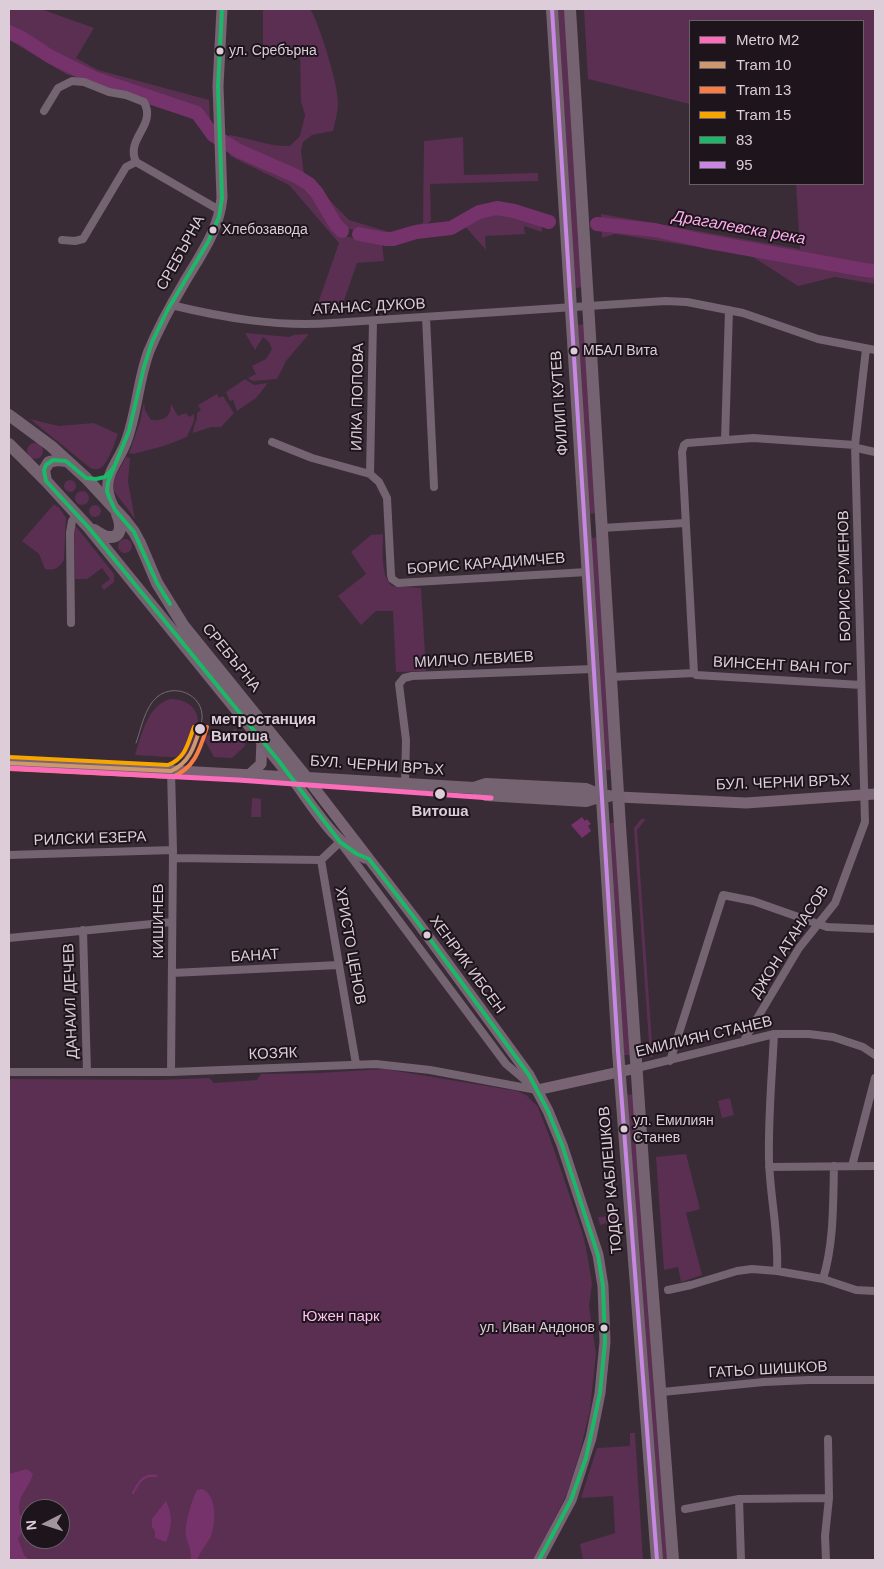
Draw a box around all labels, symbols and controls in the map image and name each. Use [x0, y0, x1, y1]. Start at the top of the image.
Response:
legend [689, 20, 864, 185]
text: Metro M2 [736, 31, 799, 48]
place label: ул. Сребърна [229, 43, 317, 59]
marker: ул. Сребърна [215, 46, 225, 56]
text: Tram 10 [736, 56, 791, 73]
text: Tram 13 [736, 81, 791, 98]
text: Tram 15 [736, 106, 791, 123]
text: 83 [736, 131, 753, 148]
text: 95 [736, 156, 753, 173]
water label: Драгалевска река [671, 207, 807, 249]
street label: СРЕБЪРНА [153, 212, 209, 294]
place label: Хлебозавода [222, 222, 308, 238]
marker: Хлебозавода [208, 225, 218, 235]
street label: АТАНАС ДУКОВ [312, 295, 426, 319]
street label: ИЛКА ПОПОВА [348, 343, 368, 451]
place label: МБАЛ Вита [583, 343, 657, 359]
marker: МБАЛ Вита [569, 346, 579, 356]
street label: ФИЛИП КУТЕВ [547, 350, 573, 456]
street label: БОРИС РУМЕНОВ [835, 510, 855, 642]
street label: БОРИС КАРАДИМЧЕВ [406, 549, 566, 579]
street label: СРЕБЪРНА [198, 620, 264, 696]
street label: МИЛЧО ЛЕВИЕВ [414, 648, 534, 672]
street label: ВИНСЕНТ ВАН ГОГ [713, 653, 851, 679]
place label: метростанция Витоша [211, 711, 316, 746]
marker: метростанция Витоша [193, 722, 207, 736]
street label: БУЛ. ЧЕРНИ ВРЪХ [309, 752, 445, 780]
street label: БУЛ. ЧЕРНИ ВРЪХ [716, 772, 850, 794]
marker: Витоша [433, 787, 447, 801]
place label: Витоша [411, 803, 469, 821]
street label: РИЛСКИ ЕЗЕРА [33, 828, 147, 850]
street label: ДЖОН АТАНАСОВ [747, 882, 833, 1002]
street label: КИШИНЕВ [150, 884, 168, 958]
street label: ХРИСТО ЦЕНОВ [331, 886, 369, 1006]
street label: ХЕНРИК ИБСЕН [425, 913, 509, 1017]
unlabelled marker [422, 930, 432, 940]
street label: ДАНАИЛ ДЕЧЕВ [60, 943, 82, 1059]
street label: БАНАТ [230, 946, 280, 966]
street label: ЕМИЛИЯН СТАНЕВ [634, 1013, 774, 1061]
street label: КОЗЯК [248, 1044, 298, 1064]
street label: ТОДОР КАБЛЕШКОВ [596, 1105, 626, 1255]
place label: ул. Емилиян Станев [633, 1113, 714, 1146]
marker: ул. Емилиян Станев [619, 1124, 629, 1134]
park label: Южен парк [302, 1308, 380, 1326]
place label: ул. Иван Андонов [480, 1320, 595, 1336]
marker: ул. Иван Андонов [599, 1323, 609, 1333]
street label: ГАТЬО ШИШКОВ [708, 1358, 828, 1382]
north arrow [20, 1499, 70, 1549]
text: N [23, 1519, 39, 1531]

